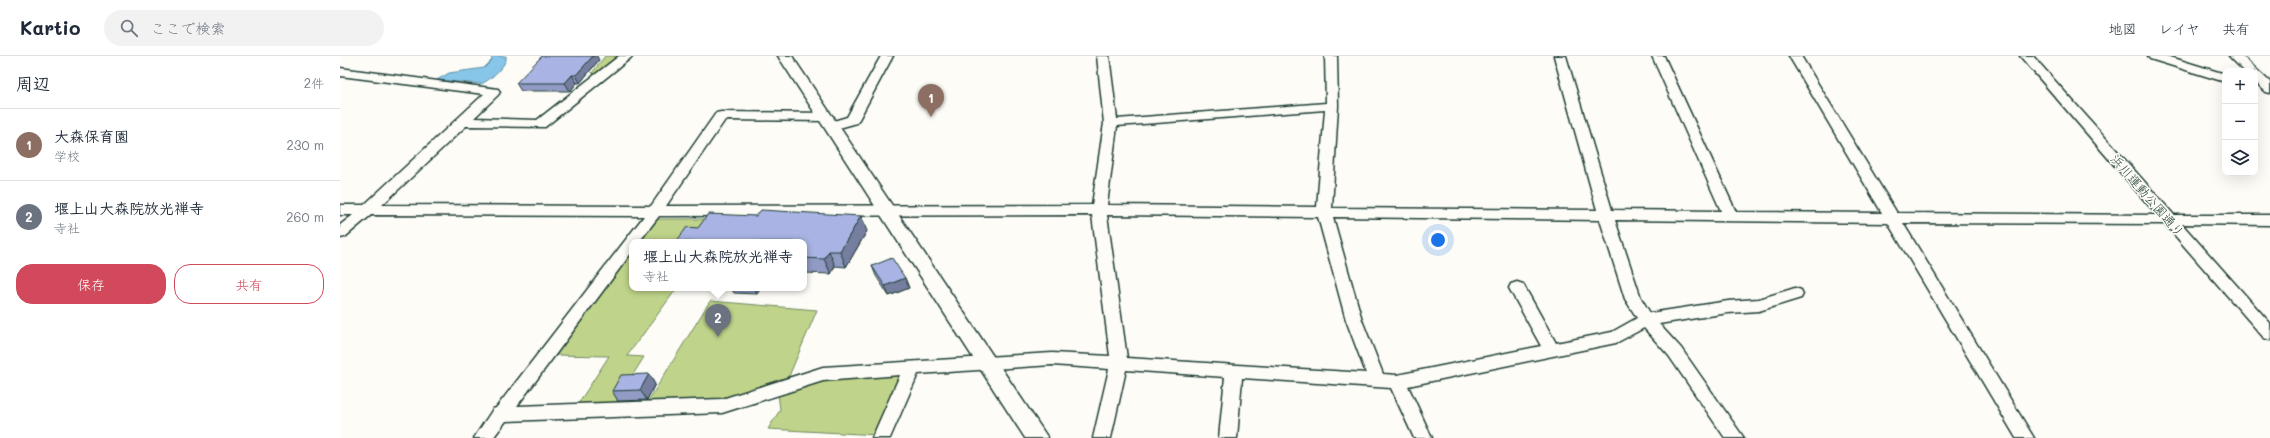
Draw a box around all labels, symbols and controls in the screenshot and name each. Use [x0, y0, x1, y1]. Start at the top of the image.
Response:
search box [104, 10, 384, 46]
text: Kartio [20, 15, 80, 40]
icon: search [118, 17, 140, 39]
text: ここで検索 [150, 18, 225, 38]
text: 地図 [2109, 19, 2137, 38]
text: レイヤ [2159, 19, 2200, 38]
text: 共有 [2222, 19, 2250, 38]
map controls [2222, 68, 2258, 176]
button: + [2222, 68, 2258, 104]
text: 周辺 [16, 72, 50, 94]
text: 2件 [304, 74, 324, 91]
pin: 1 [918, 84, 944, 117]
button: − [2222, 104, 2258, 140]
text: 大森保育園 [54, 126, 129, 146]
text: 1 [26, 136, 32, 153]
text: 230 m [287, 136, 324, 153]
button: layers [2222, 140, 2258, 176]
text: 学校 [54, 147, 80, 164]
street label: 浜川運動公園通り [2107, 150, 2189, 240]
text: 堰上山大森院放光禅寺 [54, 198, 204, 218]
text: 2 [25, 208, 33, 225]
text: 260 m [286, 208, 324, 225]
text: 寺社 [54, 219, 80, 236]
your location [1428, 230, 1448, 250]
popup [629, 239, 807, 291]
text: 堰上山大森院放光禅寺 [643, 246, 793, 266]
button: 保存 [16, 264, 166, 304]
button: 共有 [174, 264, 324, 304]
text: 寺社 [643, 267, 669, 284]
pin: 2 [705, 304, 731, 337]

